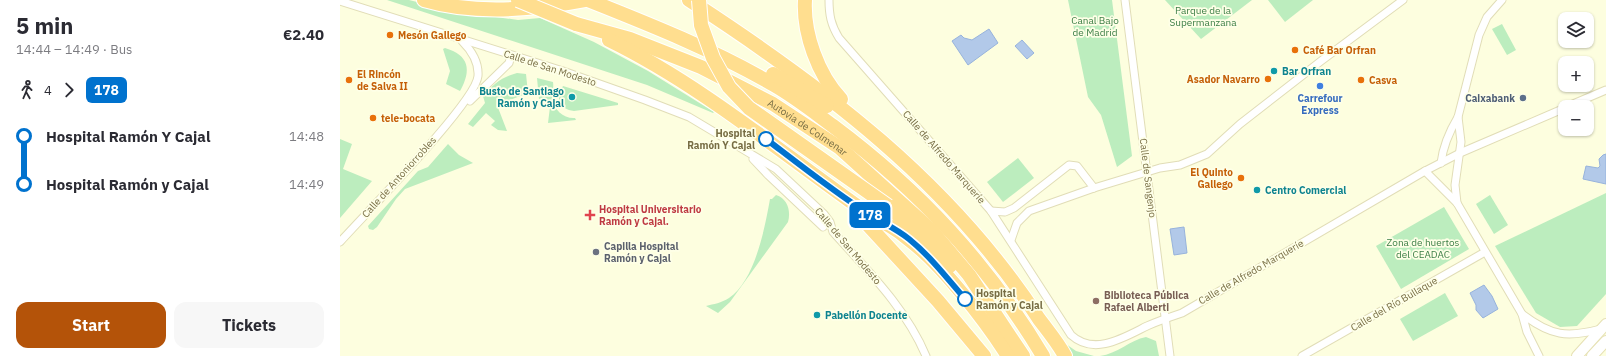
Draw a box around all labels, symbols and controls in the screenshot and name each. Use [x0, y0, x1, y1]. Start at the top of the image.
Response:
park label: Parque de la Supermanzana [1169, 4, 1237, 29]
text: 5 min [16, 11, 73, 40]
map controls [1558, 12, 1594, 136]
button: layers [1558, 12, 1594, 48]
park label: Canal Bajo de Madrid [1071, 14, 1119, 39]
text: €2.40 [283, 25, 324, 44]
place label: Mesón Gallego [398, 29, 467, 42]
marker: Mesón Gallego [385, 30, 395, 40]
text: 14:44 – 14:49 · Bus [16, 41, 132, 58]
place label: Café Bar Orfran [1303, 44, 1376, 57]
marker: Café Bar Orfran [1290, 45, 1300, 55]
street label: Calle de San Modesto [502, 47, 598, 89]
button: + [1558, 56, 1594, 92]
place label: Bar Orfran [1282, 65, 1331, 78]
marker: Bar Orfran [1269, 66, 1279, 76]
place label: El Rincón de Salva II [357, 68, 408, 93]
place label: Asador Navarro [1187, 73, 1260, 86]
marker: Asador Navarro [1263, 74, 1273, 84]
place label: Casva [1369, 74, 1397, 87]
marker: El Rincón de Salva II [344, 75, 354, 85]
marker: Casva [1356, 75, 1366, 85]
icon: walk [16, 79, 38, 101]
icon: forward [58, 79, 80, 101]
text: 178 [94, 81, 119, 99]
marker: Carrefour Express [1315, 81, 1325, 91]
text: 4 [44, 82, 52, 99]
place label: Busto de Santiago Ramón y Cajal [479, 85, 564, 110]
marker: Busto de Santiago Ramón y Cajal [567, 92, 577, 102]
place label: Carrefour Express [1297, 92, 1343, 117]
place label: Caixabank [1465, 92, 1515, 105]
marker: Caixabank [1518, 93, 1528, 103]
street label: Autovía de Colmenar [766, 96, 851, 159]
button: − [1558, 100, 1594, 136]
street label: Calle de Alfredo Marqueríe [900, 108, 988, 207]
place label: tele-bocata [381, 112, 436, 125]
marker: tele-bocata [368, 113, 378, 123]
text: Hospital Ramón Y Cajal [46, 127, 210, 146]
place label: Hospital Ramón Y Cajal [687, 127, 755, 152]
text: 14:48 [289, 128, 324, 145]
marker: Hospital Ramón Y Cajal [758, 131, 774, 147]
street label: Calle de Antoniorrobles [359, 133, 439, 220]
street label: Calle de Sangenjo [1137, 138, 1159, 219]
place label: El Quinto Gallego [1190, 166, 1233, 191]
marker: El Quinto Gallego [1236, 173, 1246, 183]
text: Hospital Ramón y Cajal [46, 175, 209, 194]
text: 14:49 [289, 176, 324, 193]
place label: Centro Comercial [1265, 184, 1346, 197]
marker: Centro Comercial [1252, 185, 1262, 195]
line badge: 178 [847, 202, 893, 228]
place label: Hospital Universitario Ramón y Cajal. [599, 203, 702, 228]
street label: Calle de San Modesto [812, 205, 884, 287]
text: 178 [857, 206, 883, 224]
marker: Hospital Universitario Ramón y Cajal. [584, 209, 596, 221]
street label: Calle de Alfredo Marqueríe [1196, 236, 1306, 307]
park label: Zona de huertos del CEADAC [1387, 236, 1460, 261]
place label: Capilla Hospital Ramón y Cajal [604, 240, 679, 265]
marker: Capilla Hospital Ramón y Cajal [591, 247, 601, 257]
street label: Calle del Río Bullaque [1348, 274, 1440, 334]
place label: Hospital Ramón y Cajal [976, 287, 1043, 312]
place label: Biblioteca Pública Rafael Alberti [1104, 289, 1189, 314]
marker: Hospital Ramón y Cajal [957, 291, 973, 307]
marker: Biblioteca Pública Rafael Alberti [1091, 296, 1101, 306]
button: Start [16, 302, 166, 348]
button: Tickets [174, 302, 324, 348]
place label: Pabellón Docente [825, 309, 908, 322]
marker: Pabellón Docente [812, 310, 822, 320]

